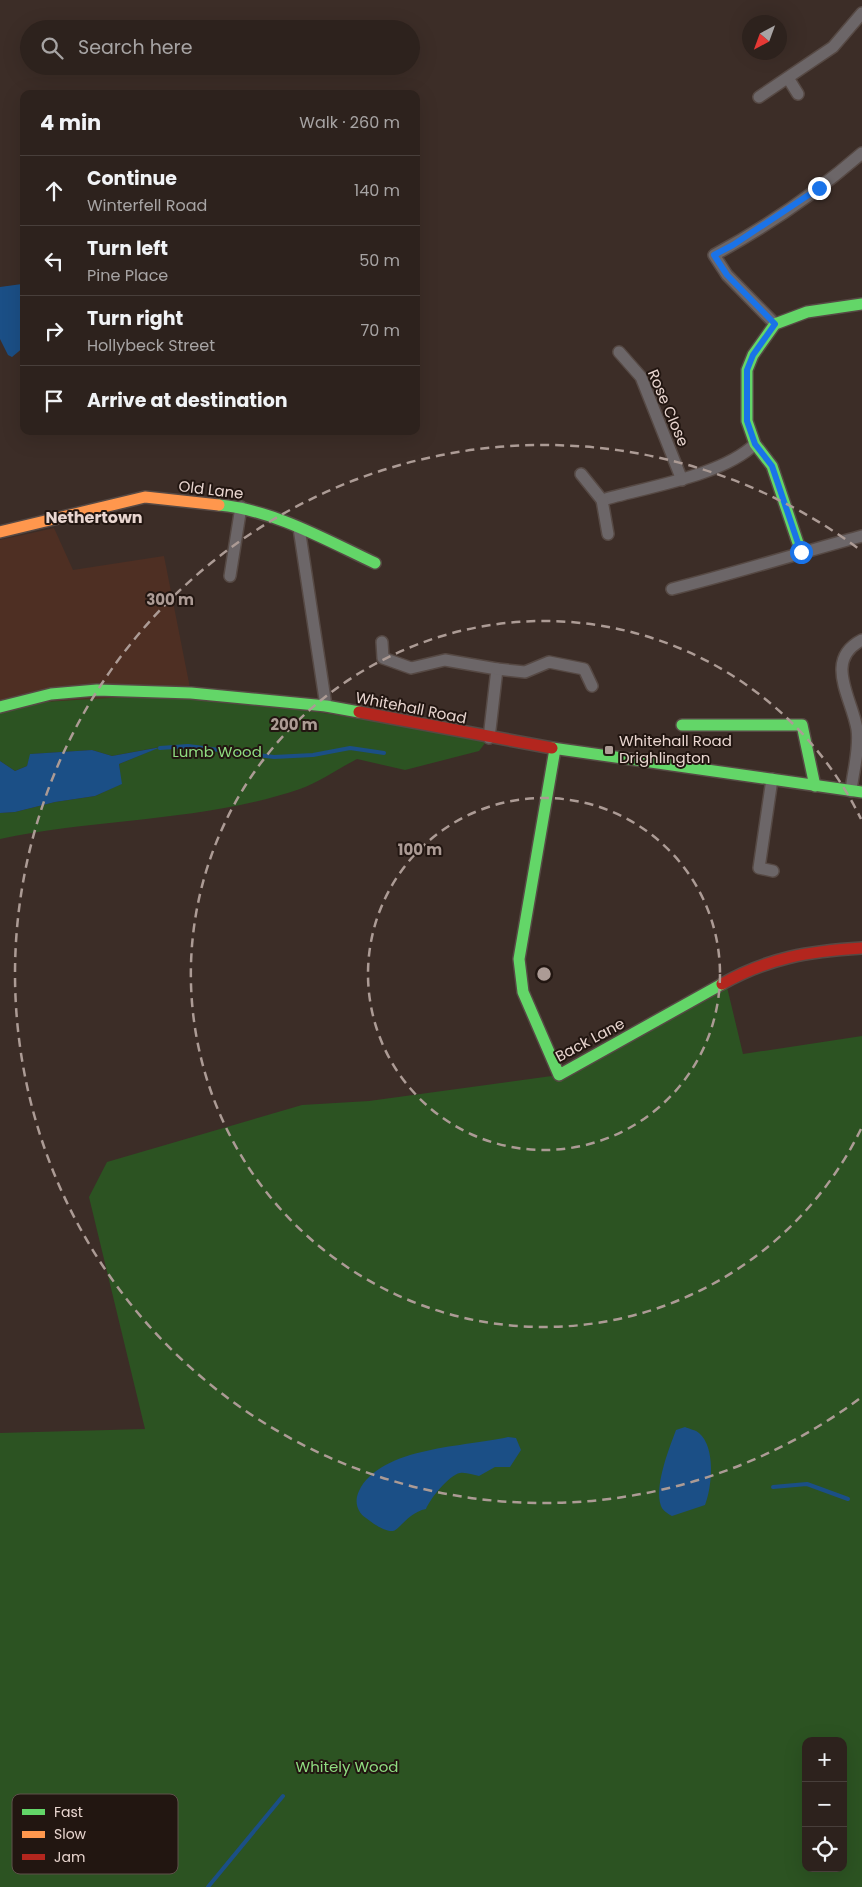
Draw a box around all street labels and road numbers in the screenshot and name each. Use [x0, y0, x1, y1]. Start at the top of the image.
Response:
street label: Rose Close [643, 366, 694, 450]
street label: Old Lane [177, 475, 245, 504]
street label: Whitehall Road [354, 686, 468, 729]
street label: Back Lane [551, 1013, 628, 1067]

